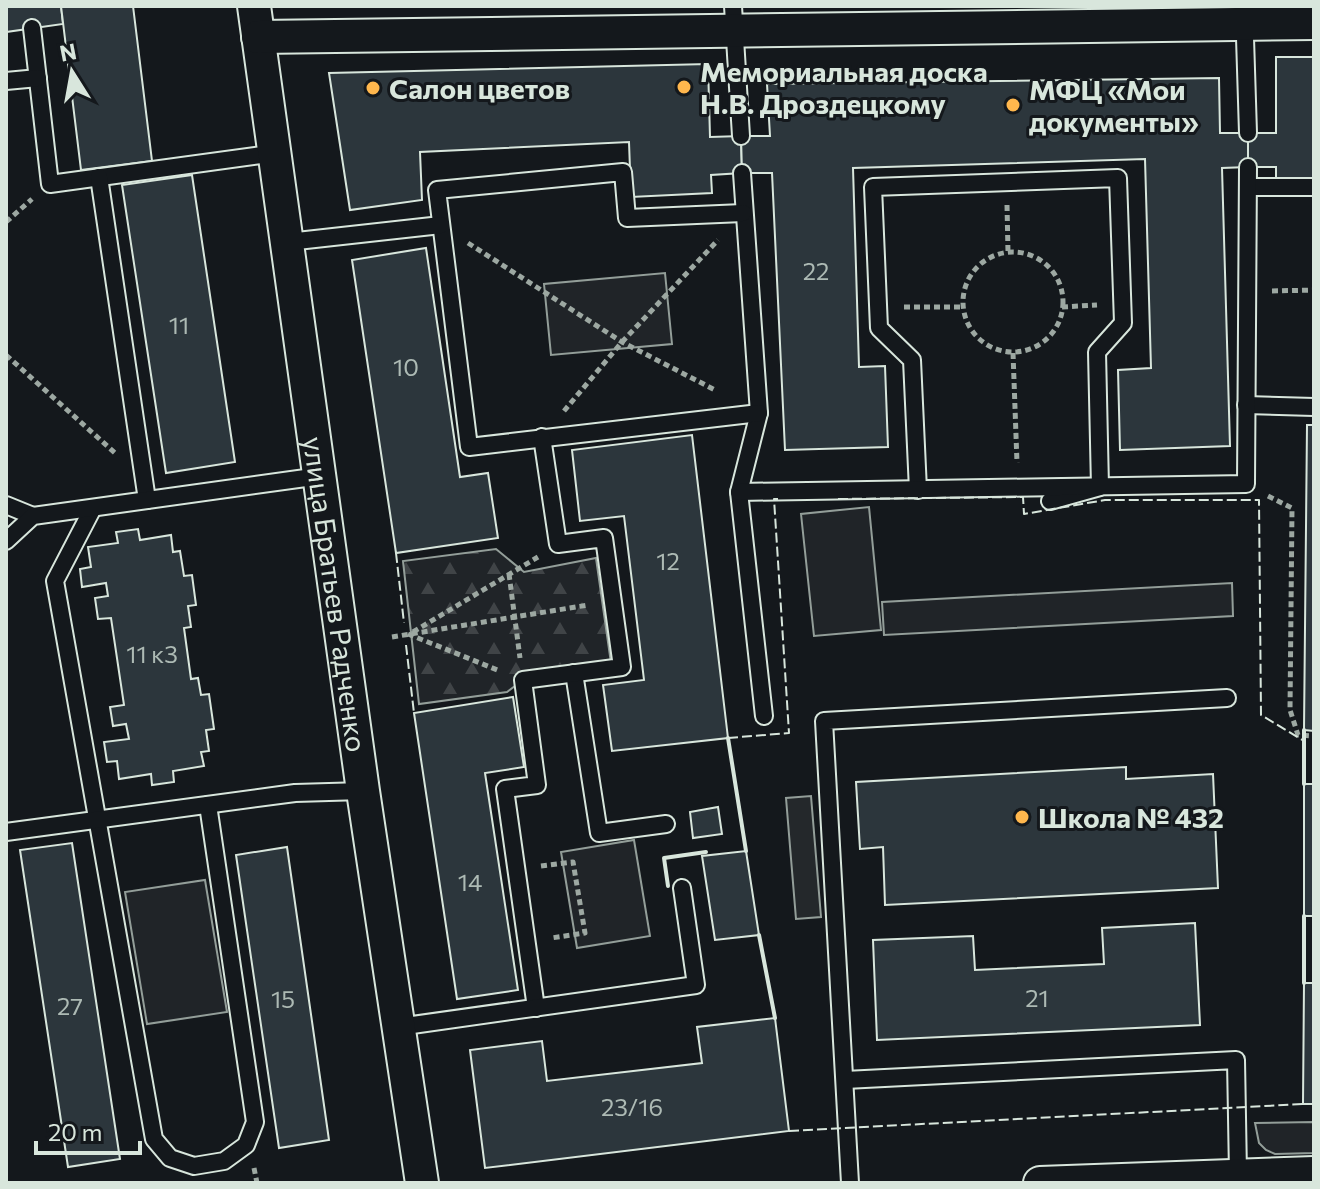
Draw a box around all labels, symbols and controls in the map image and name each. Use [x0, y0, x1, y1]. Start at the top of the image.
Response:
north arrow [32, 32, 112, 112]
text: N [57, 37, 79, 67]
place label: Мемориальная доска Н.В. Дроздецкому [700, 54, 988, 120]
place label: Салон цветов [389, 71, 570, 105]
place label: МФЦ «Мои документы» [1029, 72, 1199, 138]
marker: Мемориальная доска Н.В. Дроздецкому [675, 78, 693, 96]
marker: Салон цветов [364, 79, 382, 97]
marker: МФЦ «Мои документы» [1004, 96, 1022, 114]
house number: 22 [803, 256, 829, 285]
house number: 11 [169, 310, 189, 339]
house number: 10 [393, 352, 419, 381]
street label: улица Братьев Радченко [297, 434, 374, 754]
house number: 12 [656, 546, 680, 575]
house number: 11 к3 [126, 639, 178, 668]
place label: Школа № 432 [1038, 800, 1224, 834]
marker: Школа № 432 [1013, 808, 1031, 826]
house number: 14 [458, 867, 482, 896]
house number: 21 [1025, 983, 1049, 1012]
house number: 15 [271, 984, 295, 1013]
house number: 27 [57, 991, 83, 1020]
house number: 23/16 [601, 1092, 663, 1121]
scale bar [36, 1105, 140, 1155]
text: 20 m [48, 1117, 102, 1146]

